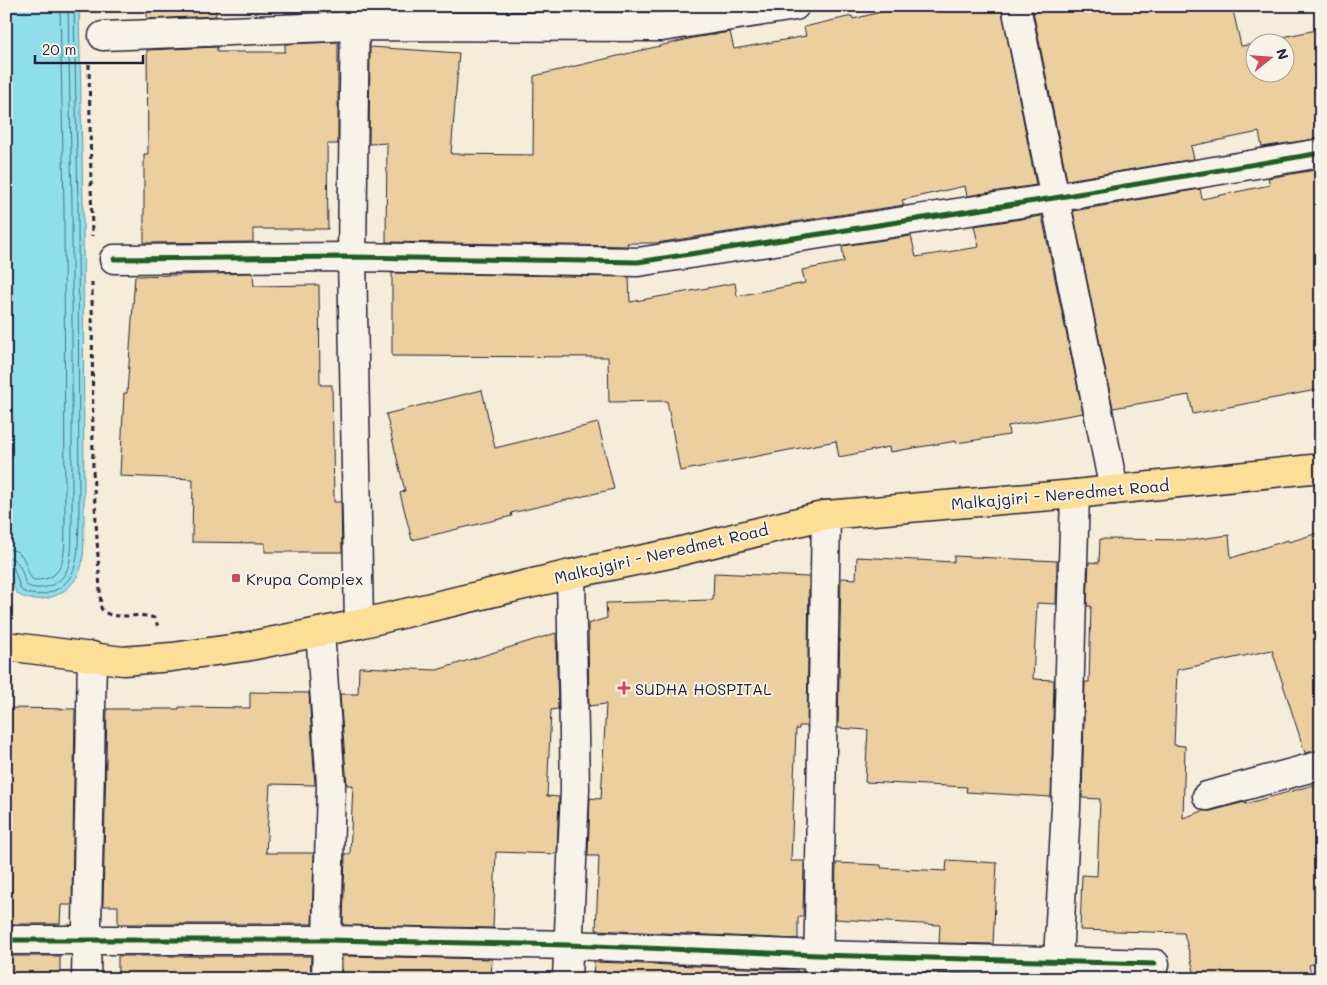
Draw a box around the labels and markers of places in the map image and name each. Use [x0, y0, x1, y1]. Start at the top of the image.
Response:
place label: Krupa Complex [246, 568, 363, 589]
marker: Krupa Complex [230, 572, 242, 584]
place label: SUDHA HOSPITAL [635, 678, 772, 699]
marker: SUDHA HOSPITAL [617, 681, 631, 695]

